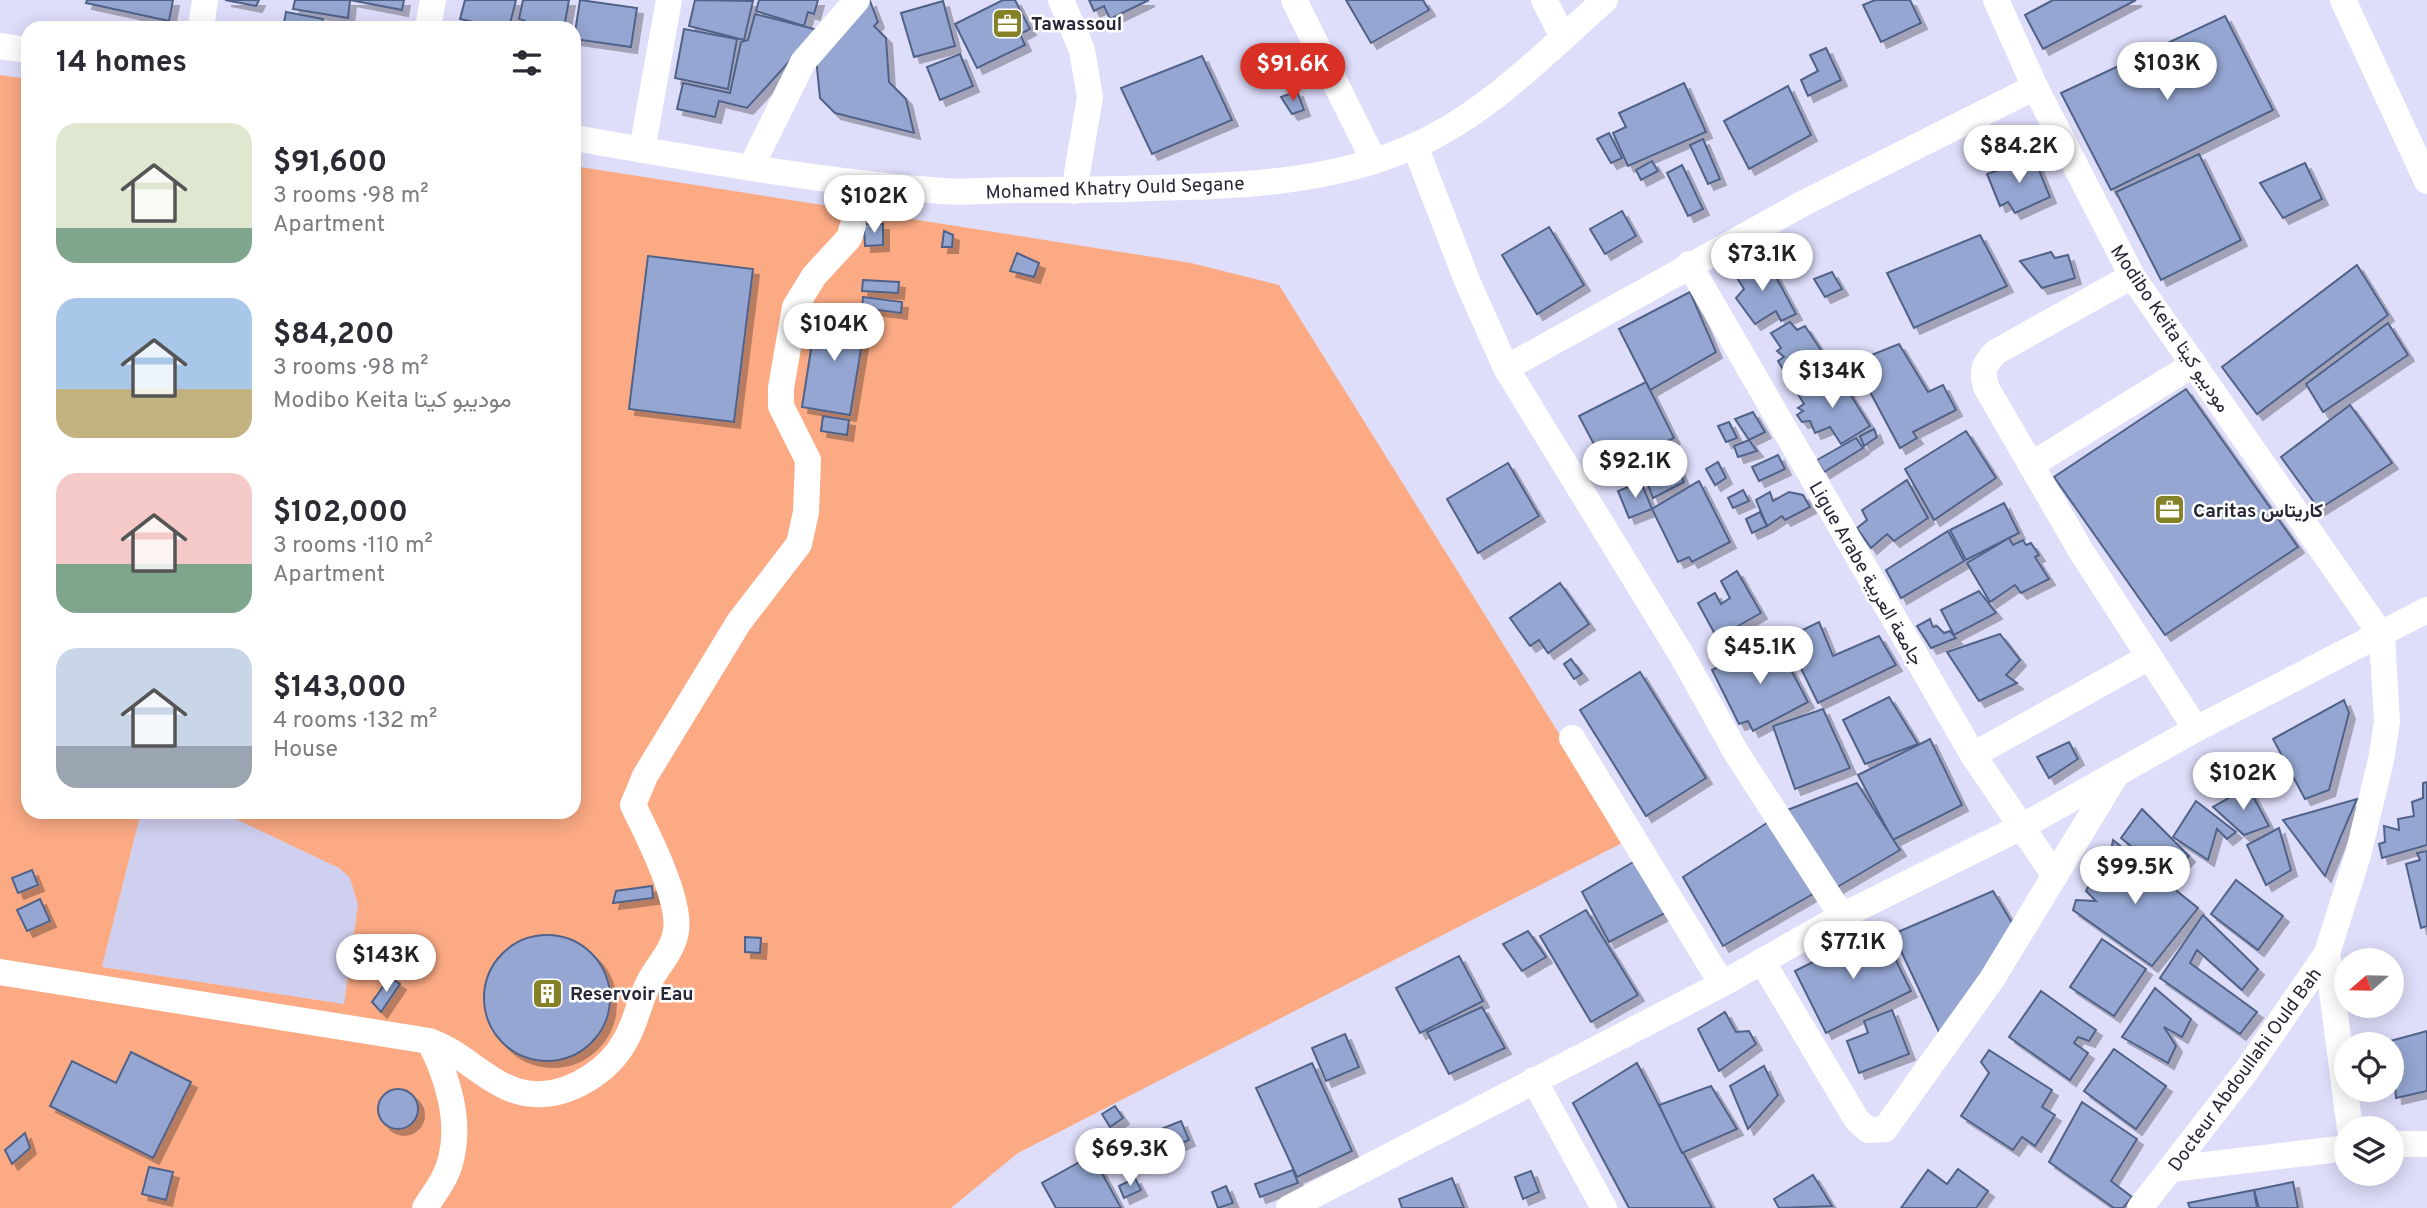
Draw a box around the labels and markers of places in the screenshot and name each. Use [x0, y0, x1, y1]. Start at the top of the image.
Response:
office icon: Tawassoul [991, 6, 1025, 40]
place label: Tawassoul [1031, 13, 1122, 37]
pin: $103K [2118, 42, 2216, 102]
pin: $91.6K [1236, 43, 1350, 103]
pin: $84.2K [1962, 125, 2076, 185]
pin: $102K [825, 176, 923, 235]
pin: $73.1K [1705, 233, 1819, 293]
pin: $104K [785, 304, 883, 363]
pin: $134K [1783, 350, 1881, 410]
pin: $92.1K [1578, 440, 1692, 500]
office icon: Caritas كاريتاس [2153, 493, 2187, 527]
place label: Caritas كاريتاس [2193, 500, 2324, 524]
pin: $45.1K [1703, 626, 1817, 686]
pin: $102K [2194, 752, 2292, 812]
pin: $99.5K [2078, 846, 2192, 906]
pin: $77.1K [1796, 922, 1910, 981]
pin: $143K [337, 934, 435, 994]
building icon: Reservoir Eau [530, 976, 564, 1010]
place label: Reservoir Eau [570, 983, 694, 1007]
pin: $69.3K [1073, 1128, 1187, 1188]

